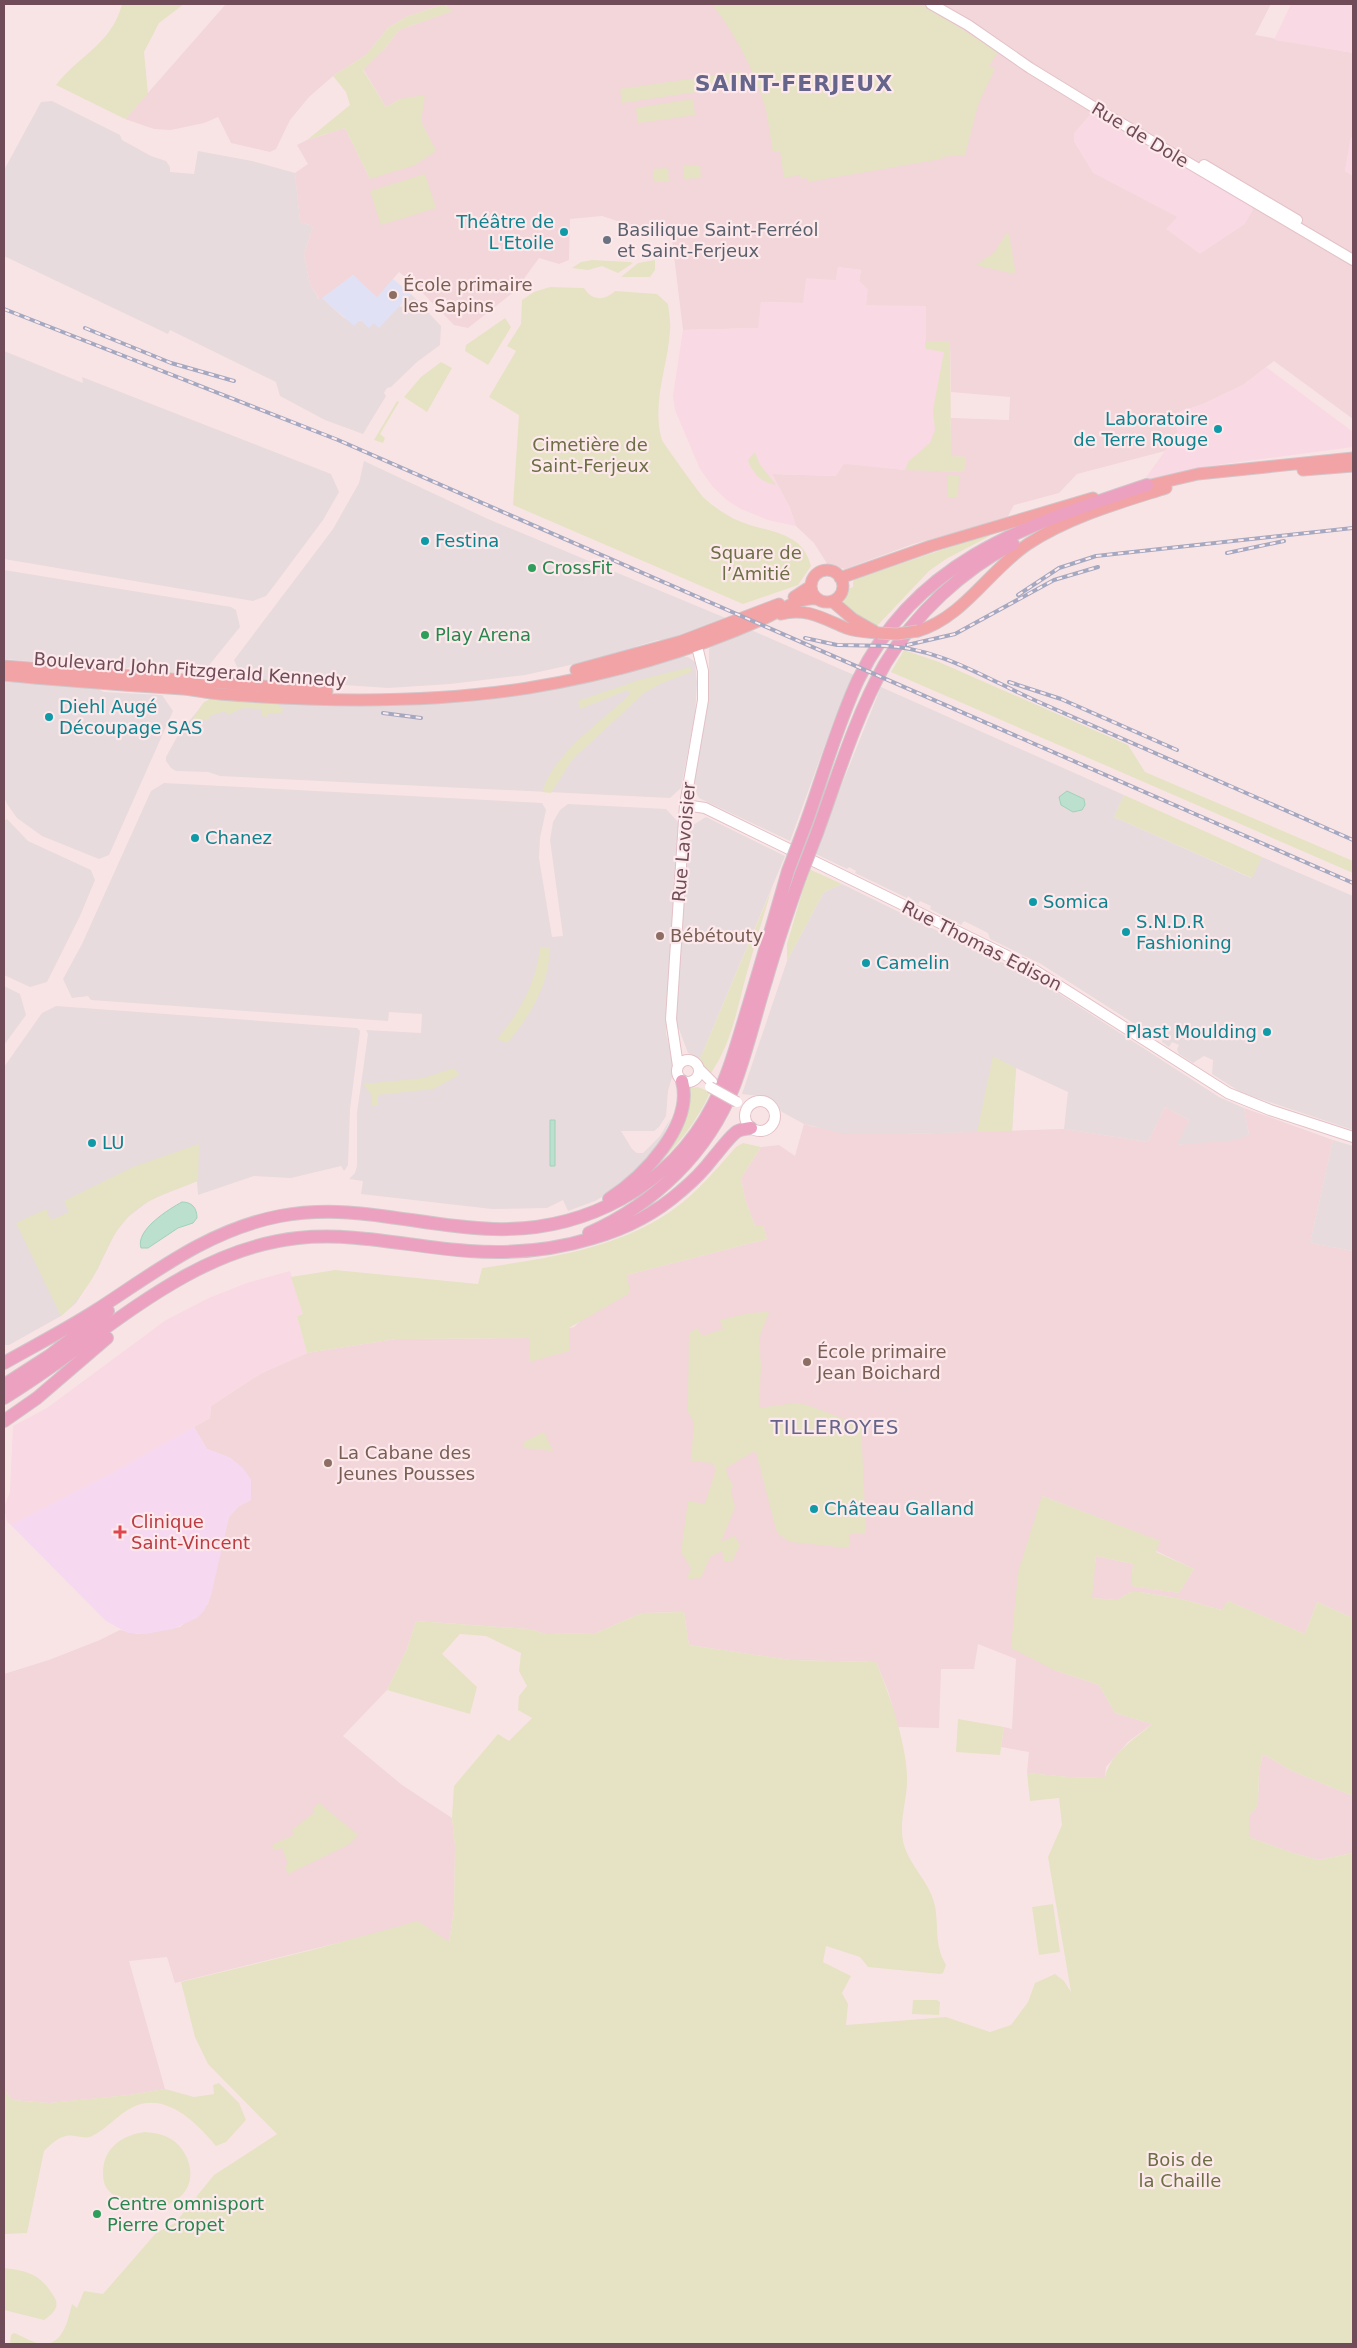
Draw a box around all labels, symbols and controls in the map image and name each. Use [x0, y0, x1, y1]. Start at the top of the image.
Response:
district label: SAINT-FERJEUX [695, 71, 893, 96]
street label: Rue de Dole [1088, 97, 1192, 172]
place label: Théâtre de L'Etoile [455, 211, 554, 253]
place label: Basilique Saint-Ferréol et Saint-Ferjeux [617, 219, 818, 261]
marker: Théâtre de L'Etoile [558, 226, 570, 238]
marker: Basilique Saint-Ferréol et Saint-Ferjeux [601, 234, 613, 246]
place label: École primaire les Sapins [403, 274, 533, 316]
marker: École primaire les Sapins [387, 289, 399, 301]
place label: Laboratoire de Terre Rouge [1073, 408, 1208, 450]
marker: Laboratoire de Terre Rouge [1212, 423, 1224, 435]
park label: Cimetière de Saint-Ferjeux [531, 434, 650, 476]
place label: Festina [435, 530, 499, 551]
marker: Festina [419, 535, 431, 547]
park label: Square de l’Amitié [710, 542, 802, 584]
place label: CrossFit [542, 557, 612, 578]
marker: CrossFit [526, 562, 538, 574]
place label: Play Arena [435, 624, 531, 645]
marker: Play Arena [419, 629, 431, 641]
street label: Boulevard John Fitzgerald Kennedy [33, 648, 347, 691]
place label: Diehl Augé Découpage SAS [59, 696, 202, 738]
marker: Diehl Augé Découpage SAS [43, 711, 55, 723]
street label: Rue Lavoisier [668, 780, 699, 903]
place label: Chanez [205, 827, 272, 848]
marker: Chanez [189, 832, 201, 844]
place label: Somica [1043, 891, 1109, 912]
street label: Rue Thomas Edison [899, 896, 1066, 995]
marker: Somica [1027, 896, 1039, 908]
place label: S.N.D.R Fashioning [1136, 911, 1232, 953]
place label: Bébétouty [670, 925, 763, 946]
marker: S.N.D.R Fashioning [1120, 926, 1132, 938]
marker: Bébétouty [654, 930, 666, 942]
place label: Camelin [876, 952, 950, 973]
marker: Camelin [860, 957, 872, 969]
place label: Plast Moulding [1126, 1021, 1257, 1042]
marker: Plast Moulding [1261, 1026, 1273, 1038]
place label: LU [102, 1132, 124, 1153]
marker: LU [86, 1137, 98, 1149]
place label: École primaire Jean Boichard [816, 1341, 947, 1383]
marker: École primaire Jean Boichard [801, 1356, 813, 1368]
district label: TILLEROYES [769, 1415, 900, 1439]
place label: La Cabane des Jeunes Pousses [337, 1442, 475, 1484]
marker: La Cabane des Jeunes Pousses [322, 1457, 334, 1469]
place label: Château Galland [824, 1498, 974, 1519]
marker: Château Galland [808, 1503, 820, 1515]
place label: Clinique Saint-Vincent [131, 1511, 250, 1553]
marker: Clinique Saint-Vincent [113, 1525, 127, 1539]
park label: Bois de la Chaille [1139, 2149, 1221, 2191]
place label: Centre omnisport Pierre Cropet [107, 2193, 264, 2235]
marker: Centre omnisport Pierre Cropet [91, 2208, 103, 2220]

